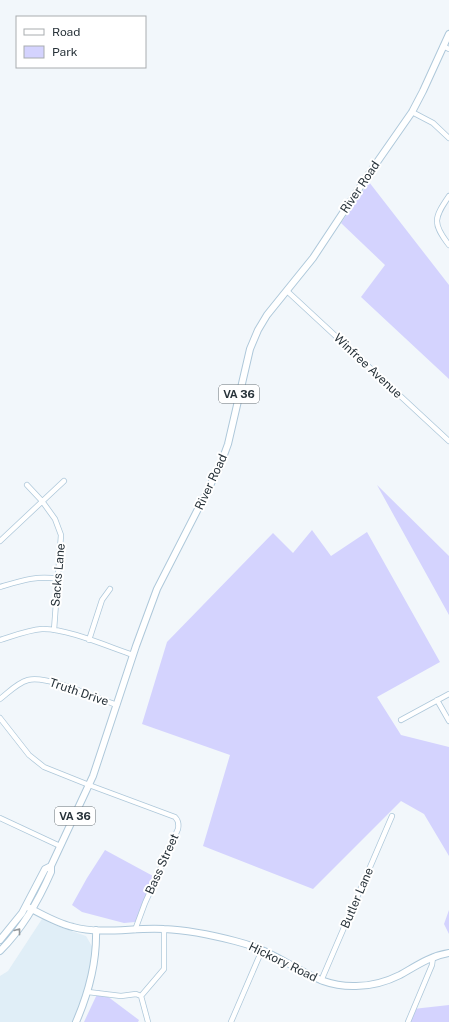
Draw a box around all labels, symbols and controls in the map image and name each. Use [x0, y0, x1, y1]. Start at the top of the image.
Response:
legend [16, 16, 146, 68]
text: Road [52, 25, 80, 39]
text: Park [52, 45, 78, 59]
street label: River Road [337, 158, 383, 216]
street label: Winfree Avenue [331, 331, 405, 401]
road number: VA 36 [219, 385, 259, 403]
street label: River Road [192, 452, 230, 512]
street label: Sacks Lane [48, 542, 68, 607]
street label: Truth Drive [48, 675, 111, 709]
road number: VA 36 [55, 807, 95, 825]
street label: Bass Street [142, 831, 182, 896]
street label: Butler Lane [338, 865, 376, 930]
one-way arrow [13, 929, 20, 936]
street label: Hickory Road [246, 939, 320, 985]

